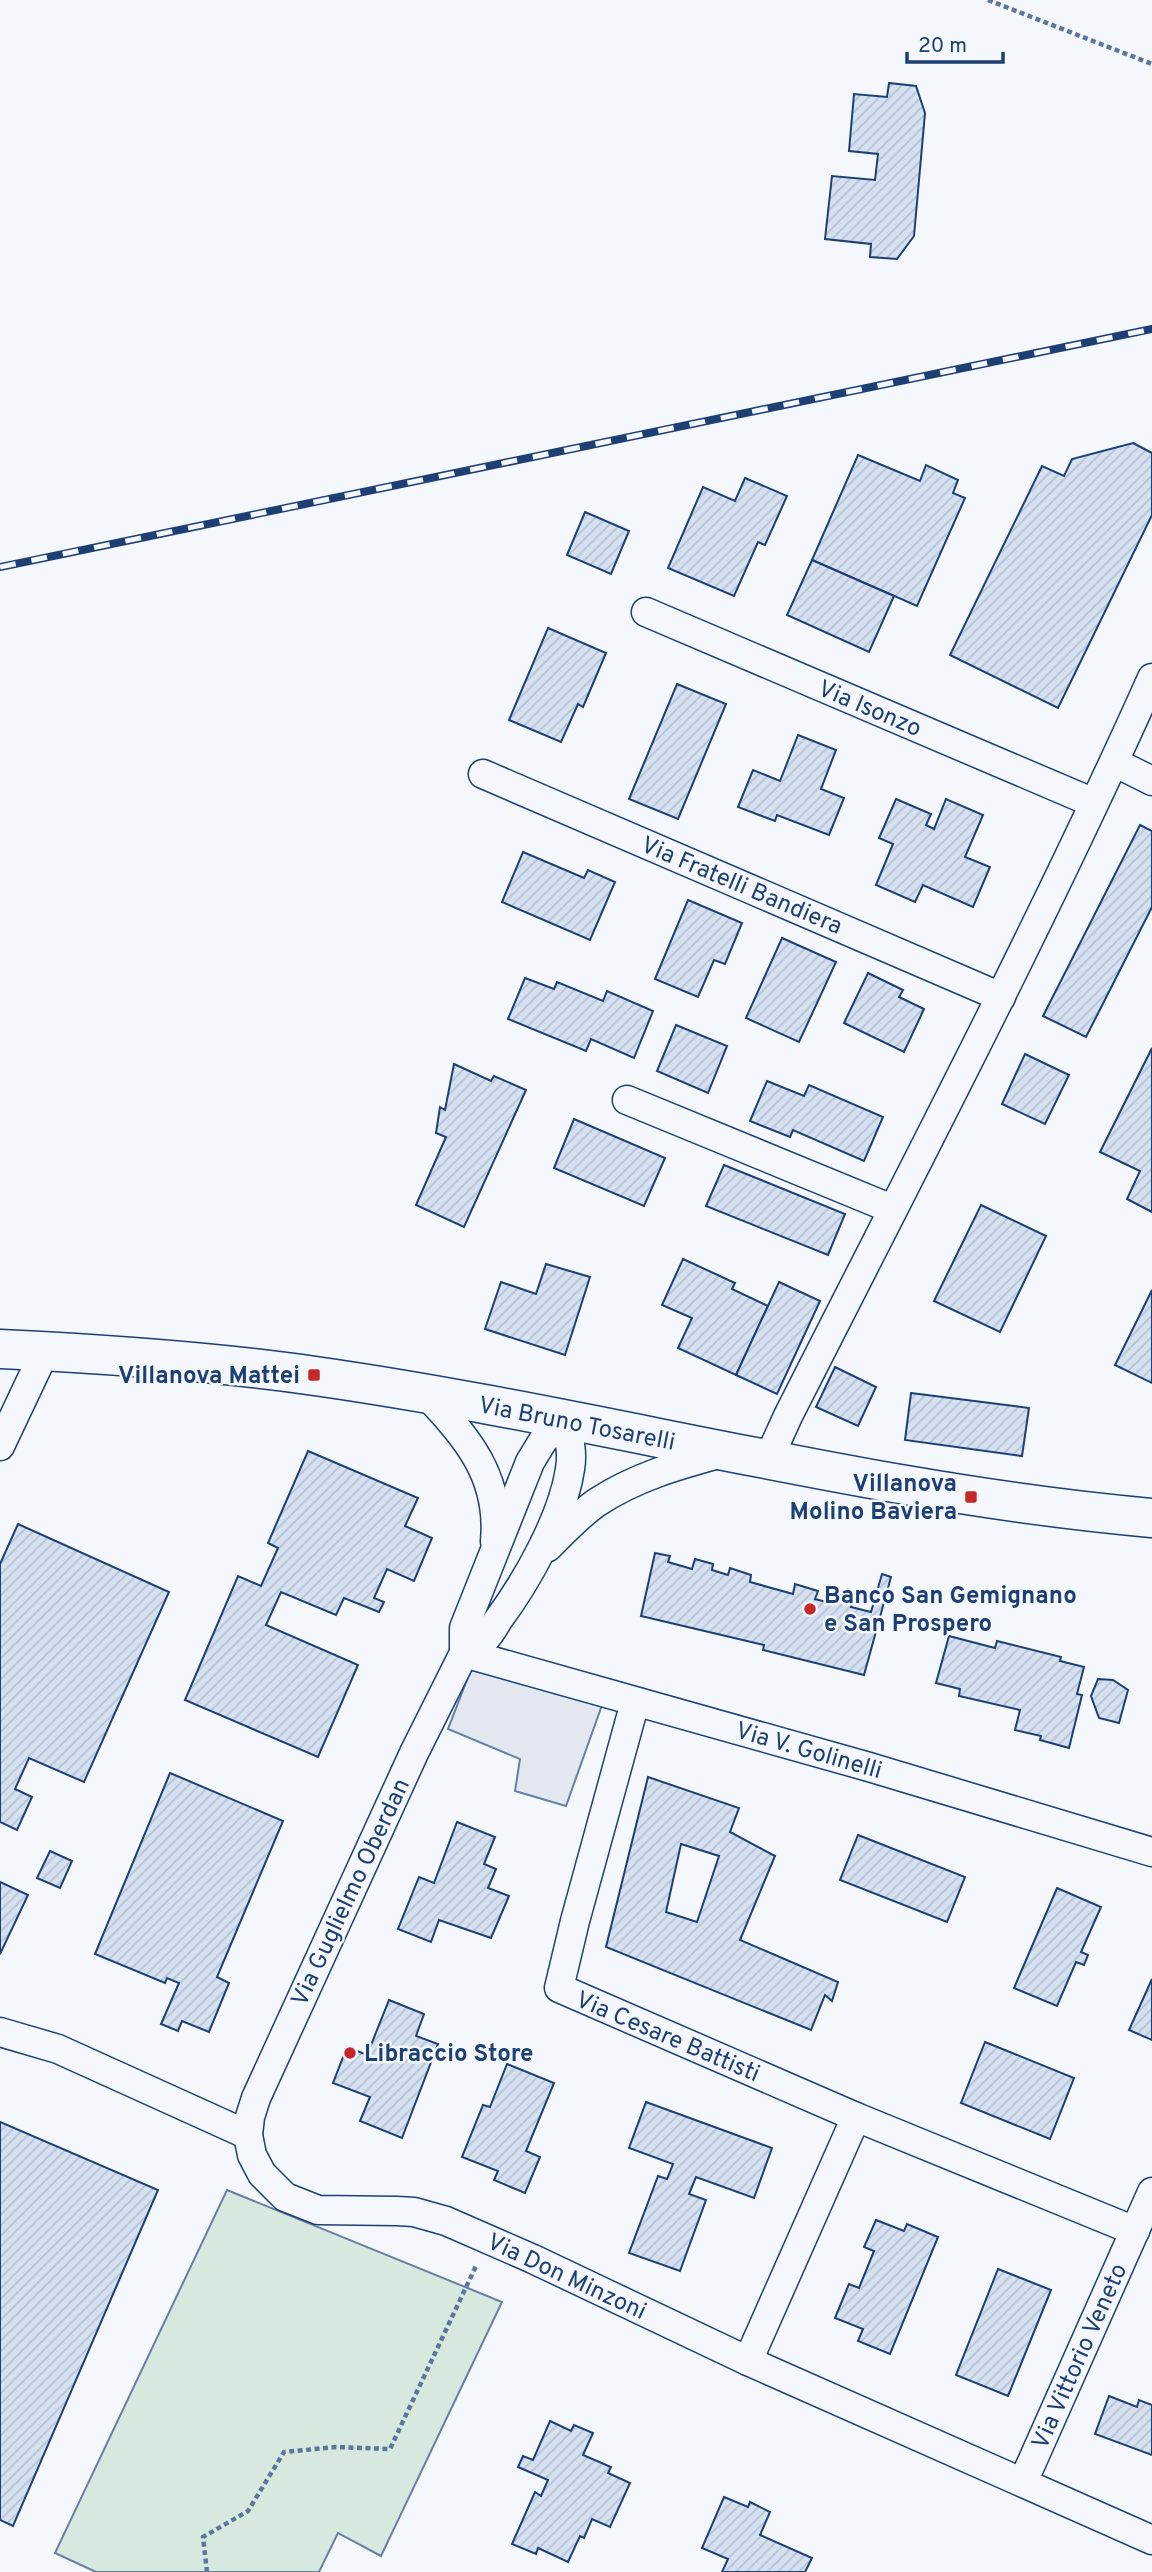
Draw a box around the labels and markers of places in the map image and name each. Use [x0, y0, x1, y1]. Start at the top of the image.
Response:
place label: Villanova Mattei [118, 1362, 300, 1392]
marker: Villanova Mattei [306, 1367, 322, 1383]
place label: Villanova Molino Baviera [790, 1470, 957, 1528]
marker: Villanova Molino Baviera [963, 1489, 979, 1505]
place label: Banco San Gemignano e San Prospero [824, 1582, 1077, 1640]
marker: Banco San Gemignano e San Prospero [802, 1601, 818, 1617]
place label: Libraccio Store [364, 2040, 533, 2070]
marker: Libraccio Store [342, 2045, 358, 2061]

